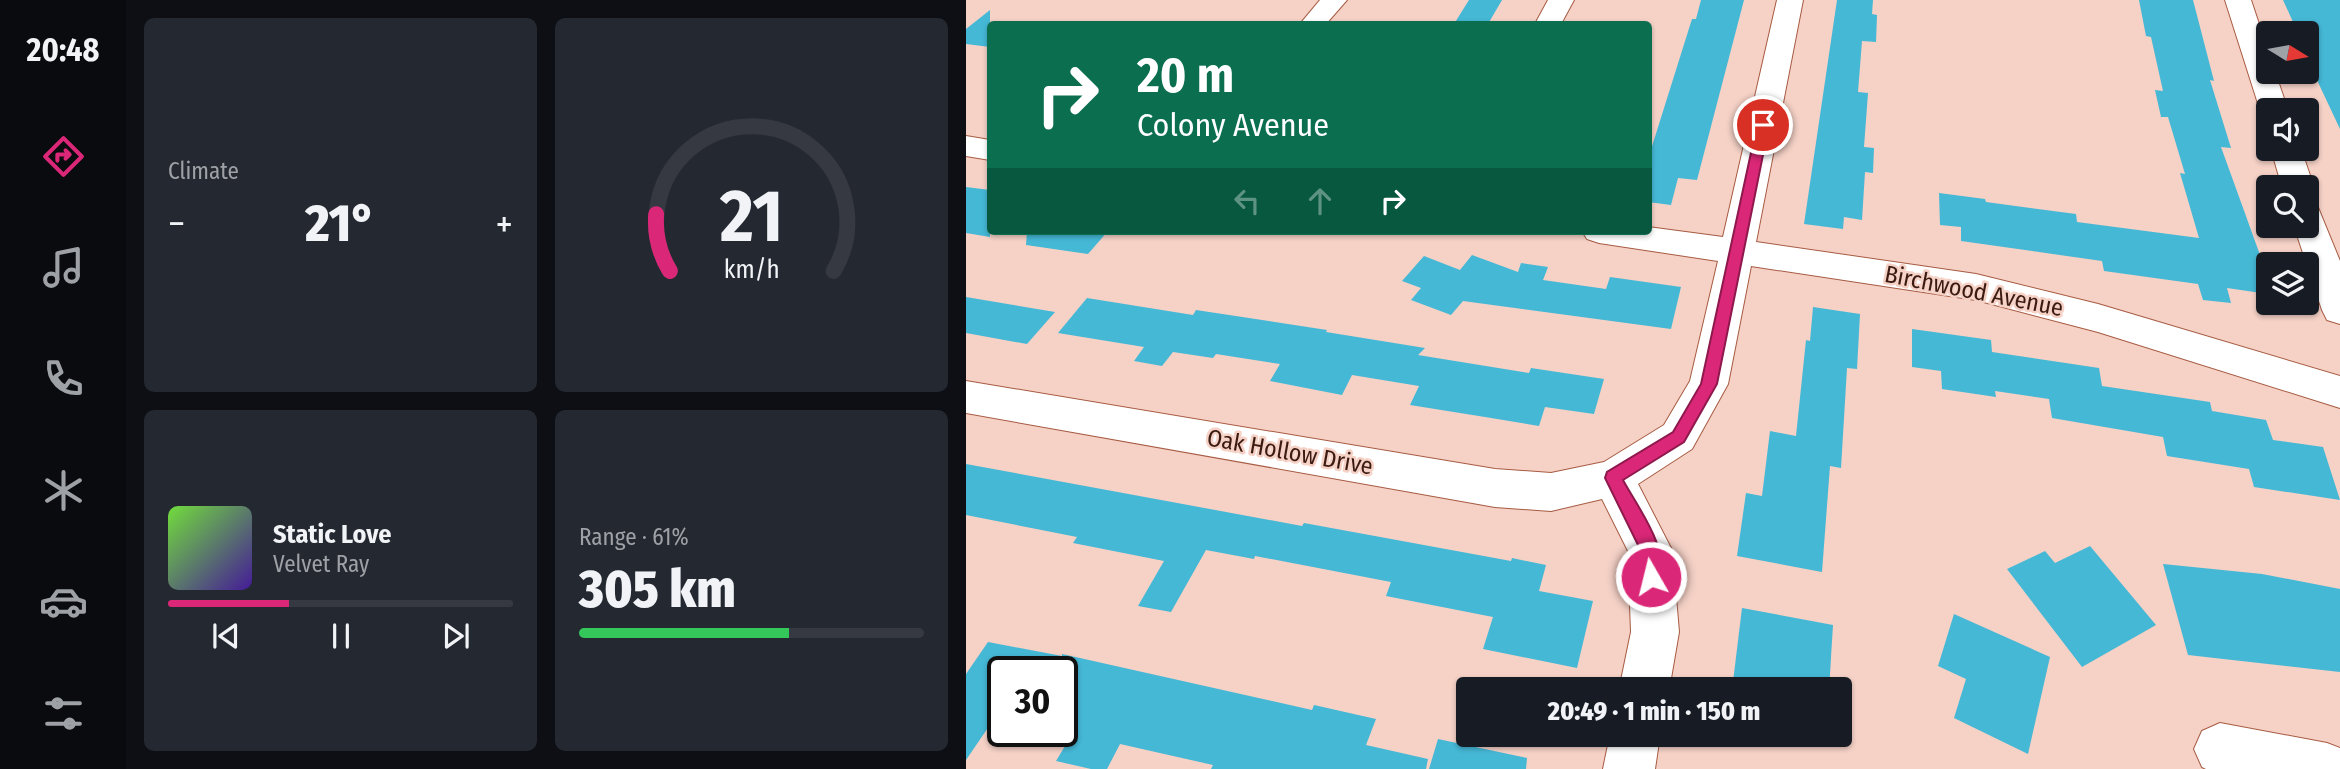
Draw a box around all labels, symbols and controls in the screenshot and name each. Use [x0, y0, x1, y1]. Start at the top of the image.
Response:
north arrow [2256, 21, 2319, 84]
map controls [2256, 21, 2319, 315]
text: 20:48 [27, 31, 99, 69]
text: 20 m [1137, 46, 1234, 105]
icon: right [1022, 49, 1113, 140]
pin [1733, 95, 1793, 155]
button: sound [2256, 98, 2319, 161]
text: Colony Avenue [1137, 106, 1329, 144]
icon: arrive [1744, 106, 1782, 144]
icon: directions [39, 132, 88, 181]
text: Climate [168, 157, 239, 185]
text: 21 [719, 173, 783, 260]
button: search [2256, 175, 2319, 238]
icon: left [1228, 182, 1266, 220]
icon: ahead [1301, 182, 1339, 220]
icon: right [1374, 182, 1412, 220]
text: 21° [305, 192, 376, 255]
text: − [168, 201, 185, 247]
text: + [496, 201, 513, 247]
icon: music [39, 243, 88, 292]
button: layers [2256, 252, 2319, 315]
text: km/h [724, 255, 779, 285]
street label: Birchwood Avenue [1882, 260, 2066, 322]
icon: phone [39, 354, 88, 403]
street label: Oak Hollow Drive [1205, 424, 1375, 480]
icon: climate [39, 466, 88, 515]
text: Static Love [273, 519, 391, 550]
text: Range · 61% [579, 523, 689, 551]
position arrow [1614, 540, 1688, 614]
text: Velvet Ray [273, 550, 369, 578]
text: 305 km [579, 558, 736, 621]
icon: car [39, 577, 88, 626]
icon: previous [207, 617, 245, 655]
icon: pause [322, 617, 360, 655]
icon: next [437, 617, 475, 655]
speed limit sign: 30 [987, 656, 1078, 747]
icon: filters [39, 689, 88, 738]
text: 20:49 · 1 min · 150 m [1548, 696, 1760, 727]

